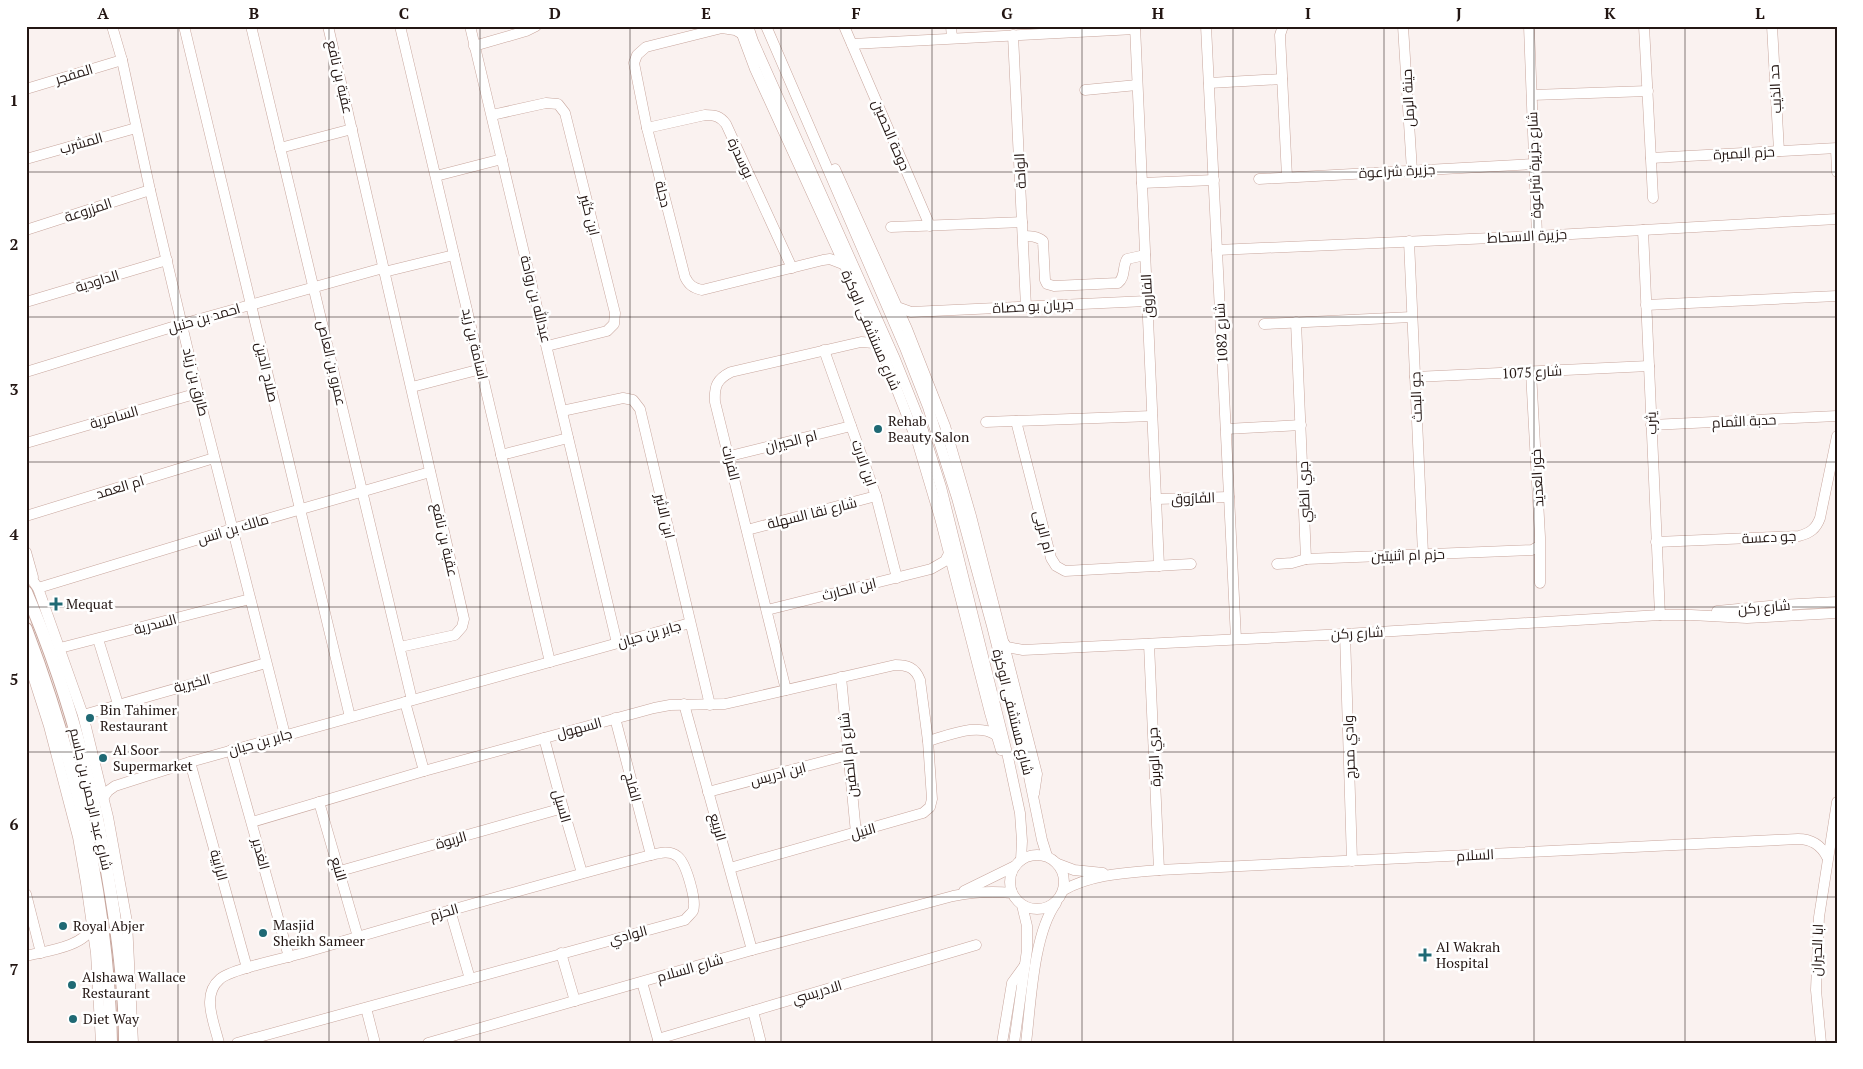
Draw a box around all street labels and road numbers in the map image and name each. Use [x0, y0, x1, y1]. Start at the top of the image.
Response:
street label: عقبة بن نافع [323, 38, 358, 116]
street label: المفجر [52, 59, 95, 89]
street label: حد الذيب [1764, 64, 1785, 114]
street label: حينة الرمل [1396, 69, 1419, 128]
street label: دوحة الحصين [868, 96, 915, 173]
street label: شارع جزيرة شراعوة [1522, 111, 1545, 219]
street label: المشرب [57, 127, 105, 158]
street label: بوسدرة [724, 134, 759, 181]
street label: حزم البمبرة [1713, 141, 1775, 165]
street label: الواحة [1009, 153, 1030, 189]
street label: جزيرة شراعوة [1358, 159, 1436, 182]
street label: دجلة [651, 179, 676, 209]
street label: ابن كثير [576, 191, 605, 237]
street label: المزروعة [62, 193, 114, 226]
street label: جزيرة الاسحاط [1486, 224, 1568, 247]
street label: عبدالله بن رواحة [516, 253, 557, 345]
street label: الداودية [73, 265, 121, 296]
street label: شارع مستشفى الوكرة [837, 267, 905, 393]
street label: الفاروق [1136, 274, 1157, 319]
street label: جريان بو حصاة [992, 294, 1074, 317]
street label: احمد بن حنبل [165, 298, 242, 337]
street label: شارع 1082 [1209, 302, 1232, 364]
street label: اسامة بن زيد [458, 306, 493, 382]
street label: عمرو بن العاص [313, 318, 352, 408]
street label: صلاح الدين [251, 340, 284, 404]
street label: طارق بن زياد [179, 346, 214, 418]
street label: شارع 1075 [1501, 360, 1563, 383]
street label: جو البحث [1405, 371, 1426, 423]
street label: السامرية [87, 401, 140, 433]
street label: حدبة الثمام [1711, 409, 1777, 433]
street label: يثرب [1641, 411, 1660, 435]
street label: ام الحيران [763, 425, 819, 457]
street label: ابن الارت [848, 437, 881, 489]
street label: الفرات [718, 443, 745, 482]
street label: خور العديد [1525, 448, 1548, 508]
street label: جري الظبي [1293, 461, 1317, 523]
street label: ام العمد [93, 470, 147, 504]
street label: الفَارُوق [1171, 487, 1215, 508]
street label: ابن الاثير [651, 491, 680, 540]
street label: شارع نقا السهلة [765, 492, 859, 533]
street label: عقبة بن نافع [428, 501, 463, 579]
street label: ام الربى [1029, 508, 1059, 556]
street label: مالك بن انس [195, 509, 271, 548]
street label: جو دعسة [1741, 526, 1797, 547]
street label: حزم ام اثنيتين [1371, 544, 1445, 566]
street label: ابن الحارث [820, 573, 878, 604]
street label: شارع ركن [1737, 595, 1791, 618]
street label: السدرية [131, 609, 178, 638]
street label: جابر بن حيان [615, 615, 683, 652]
street label: شارع ركن [1330, 622, 1384, 643]
street label: شارع مستشفى الوكرة [989, 647, 1038, 777]
street label: الخيرية [171, 669, 212, 697]
street label: السهول [554, 712, 604, 743]
street label: شارع ام الحفين [834, 712, 862, 798]
street label: وادي محرج [1338, 715, 1362, 779]
street label: جابر بن حيان [226, 723, 294, 760]
street label: شارع عبد الرحمن بن جاسم [65, 726, 117, 872]
street label: جري الوبرة [1142, 727, 1168, 787]
street label: ابن ادريس [748, 757, 808, 790]
street label: الفلج [620, 770, 646, 804]
street label: السيل [549, 787, 576, 825]
street label: الربيع [705, 811, 732, 843]
street label: النيل [848, 818, 878, 843]
street label: الربوة [433, 826, 469, 853]
street label: الغدير [248, 835, 275, 872]
street label: السلام [1456, 844, 1494, 866]
street label: الرابية [206, 847, 233, 883]
street label: النبع [327, 854, 352, 883]
street label: الحزم [427, 898, 461, 926]
street label: الوادي [607, 920, 650, 952]
street label: ابا الحيران [1806, 923, 1827, 977]
street label: شارع السلام [654, 949, 726, 987]
street label: الادريسي [790, 975, 845, 1010]

